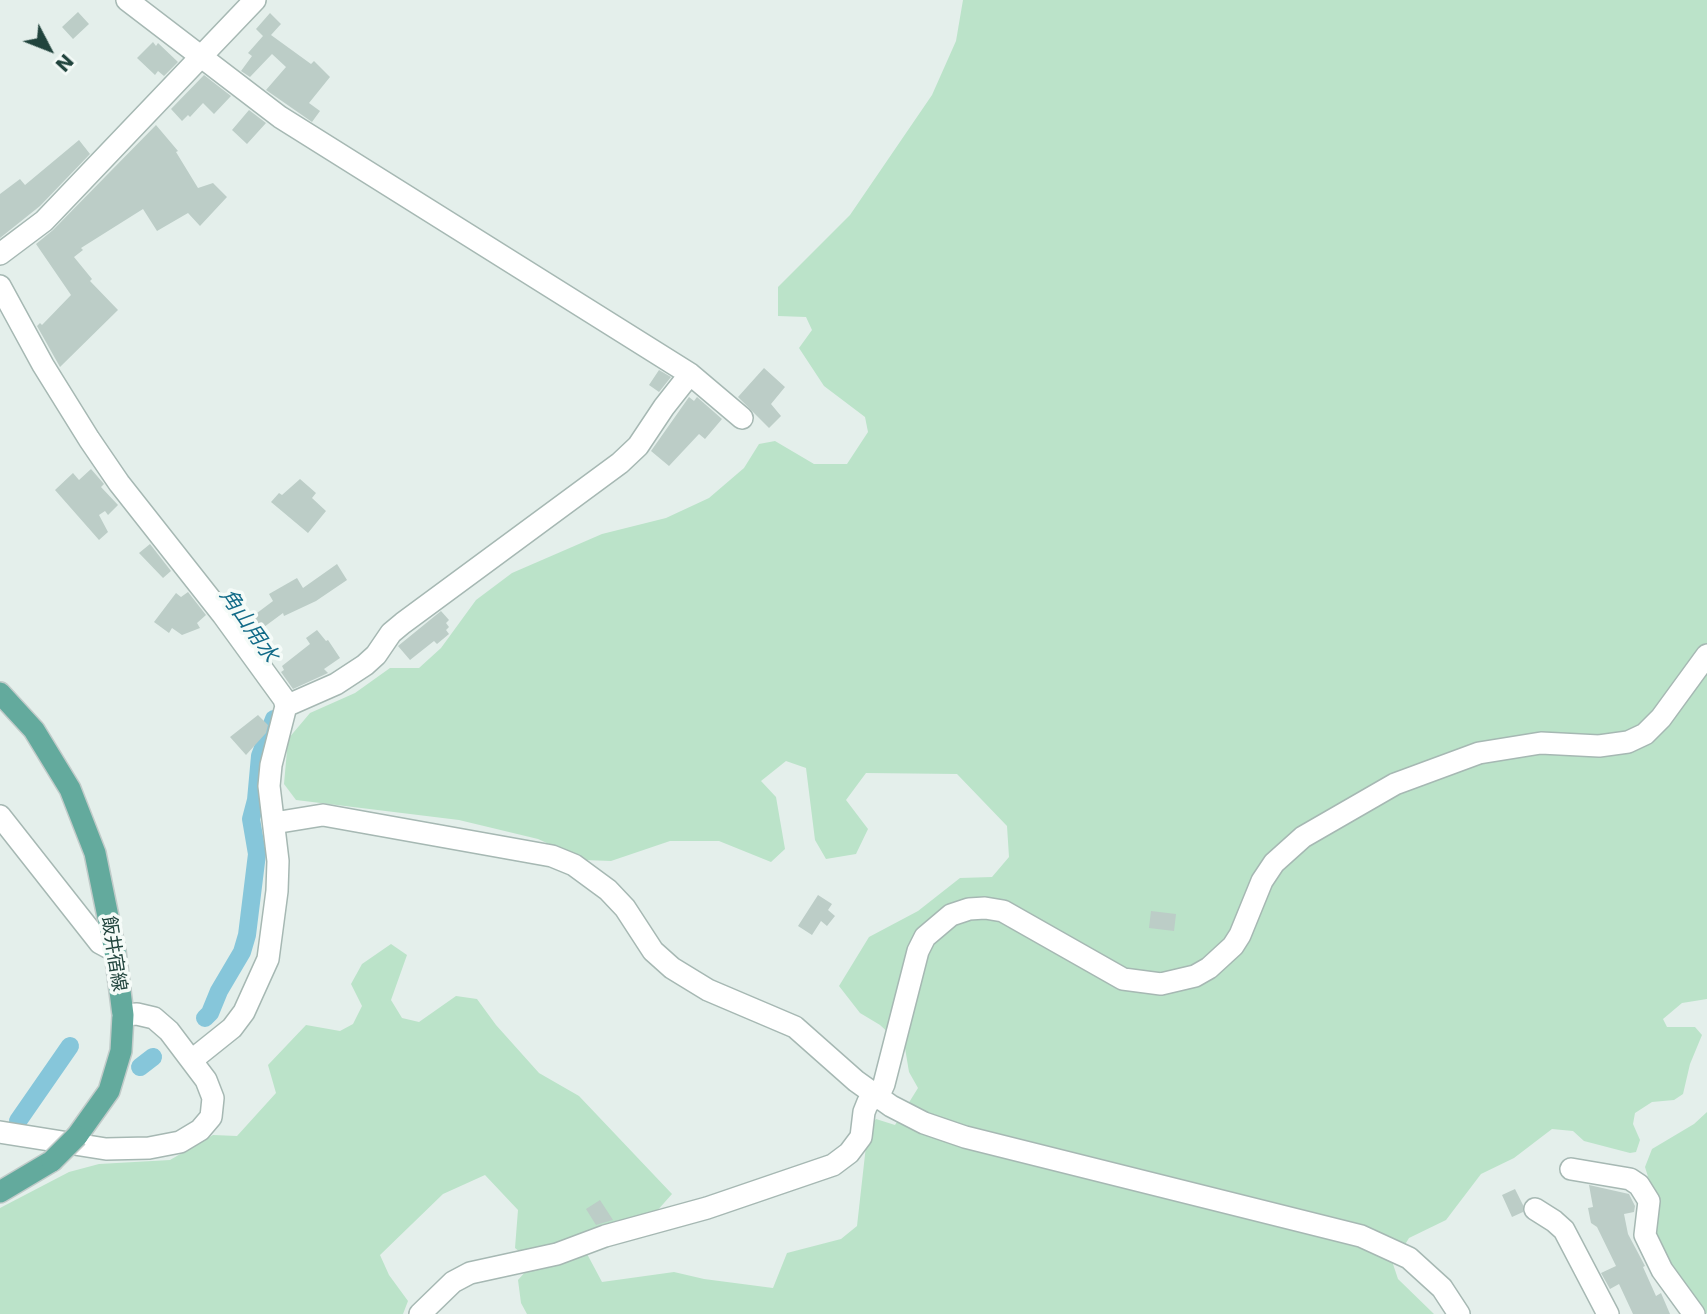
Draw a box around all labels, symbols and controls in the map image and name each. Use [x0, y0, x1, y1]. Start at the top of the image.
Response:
north arrow [14, 14, 84, 84]
text: N [51, 50, 78, 76]
water label: 角山用水 [214, 584, 282, 668]
street label: 飯井宿線 [96, 915, 130, 993]

